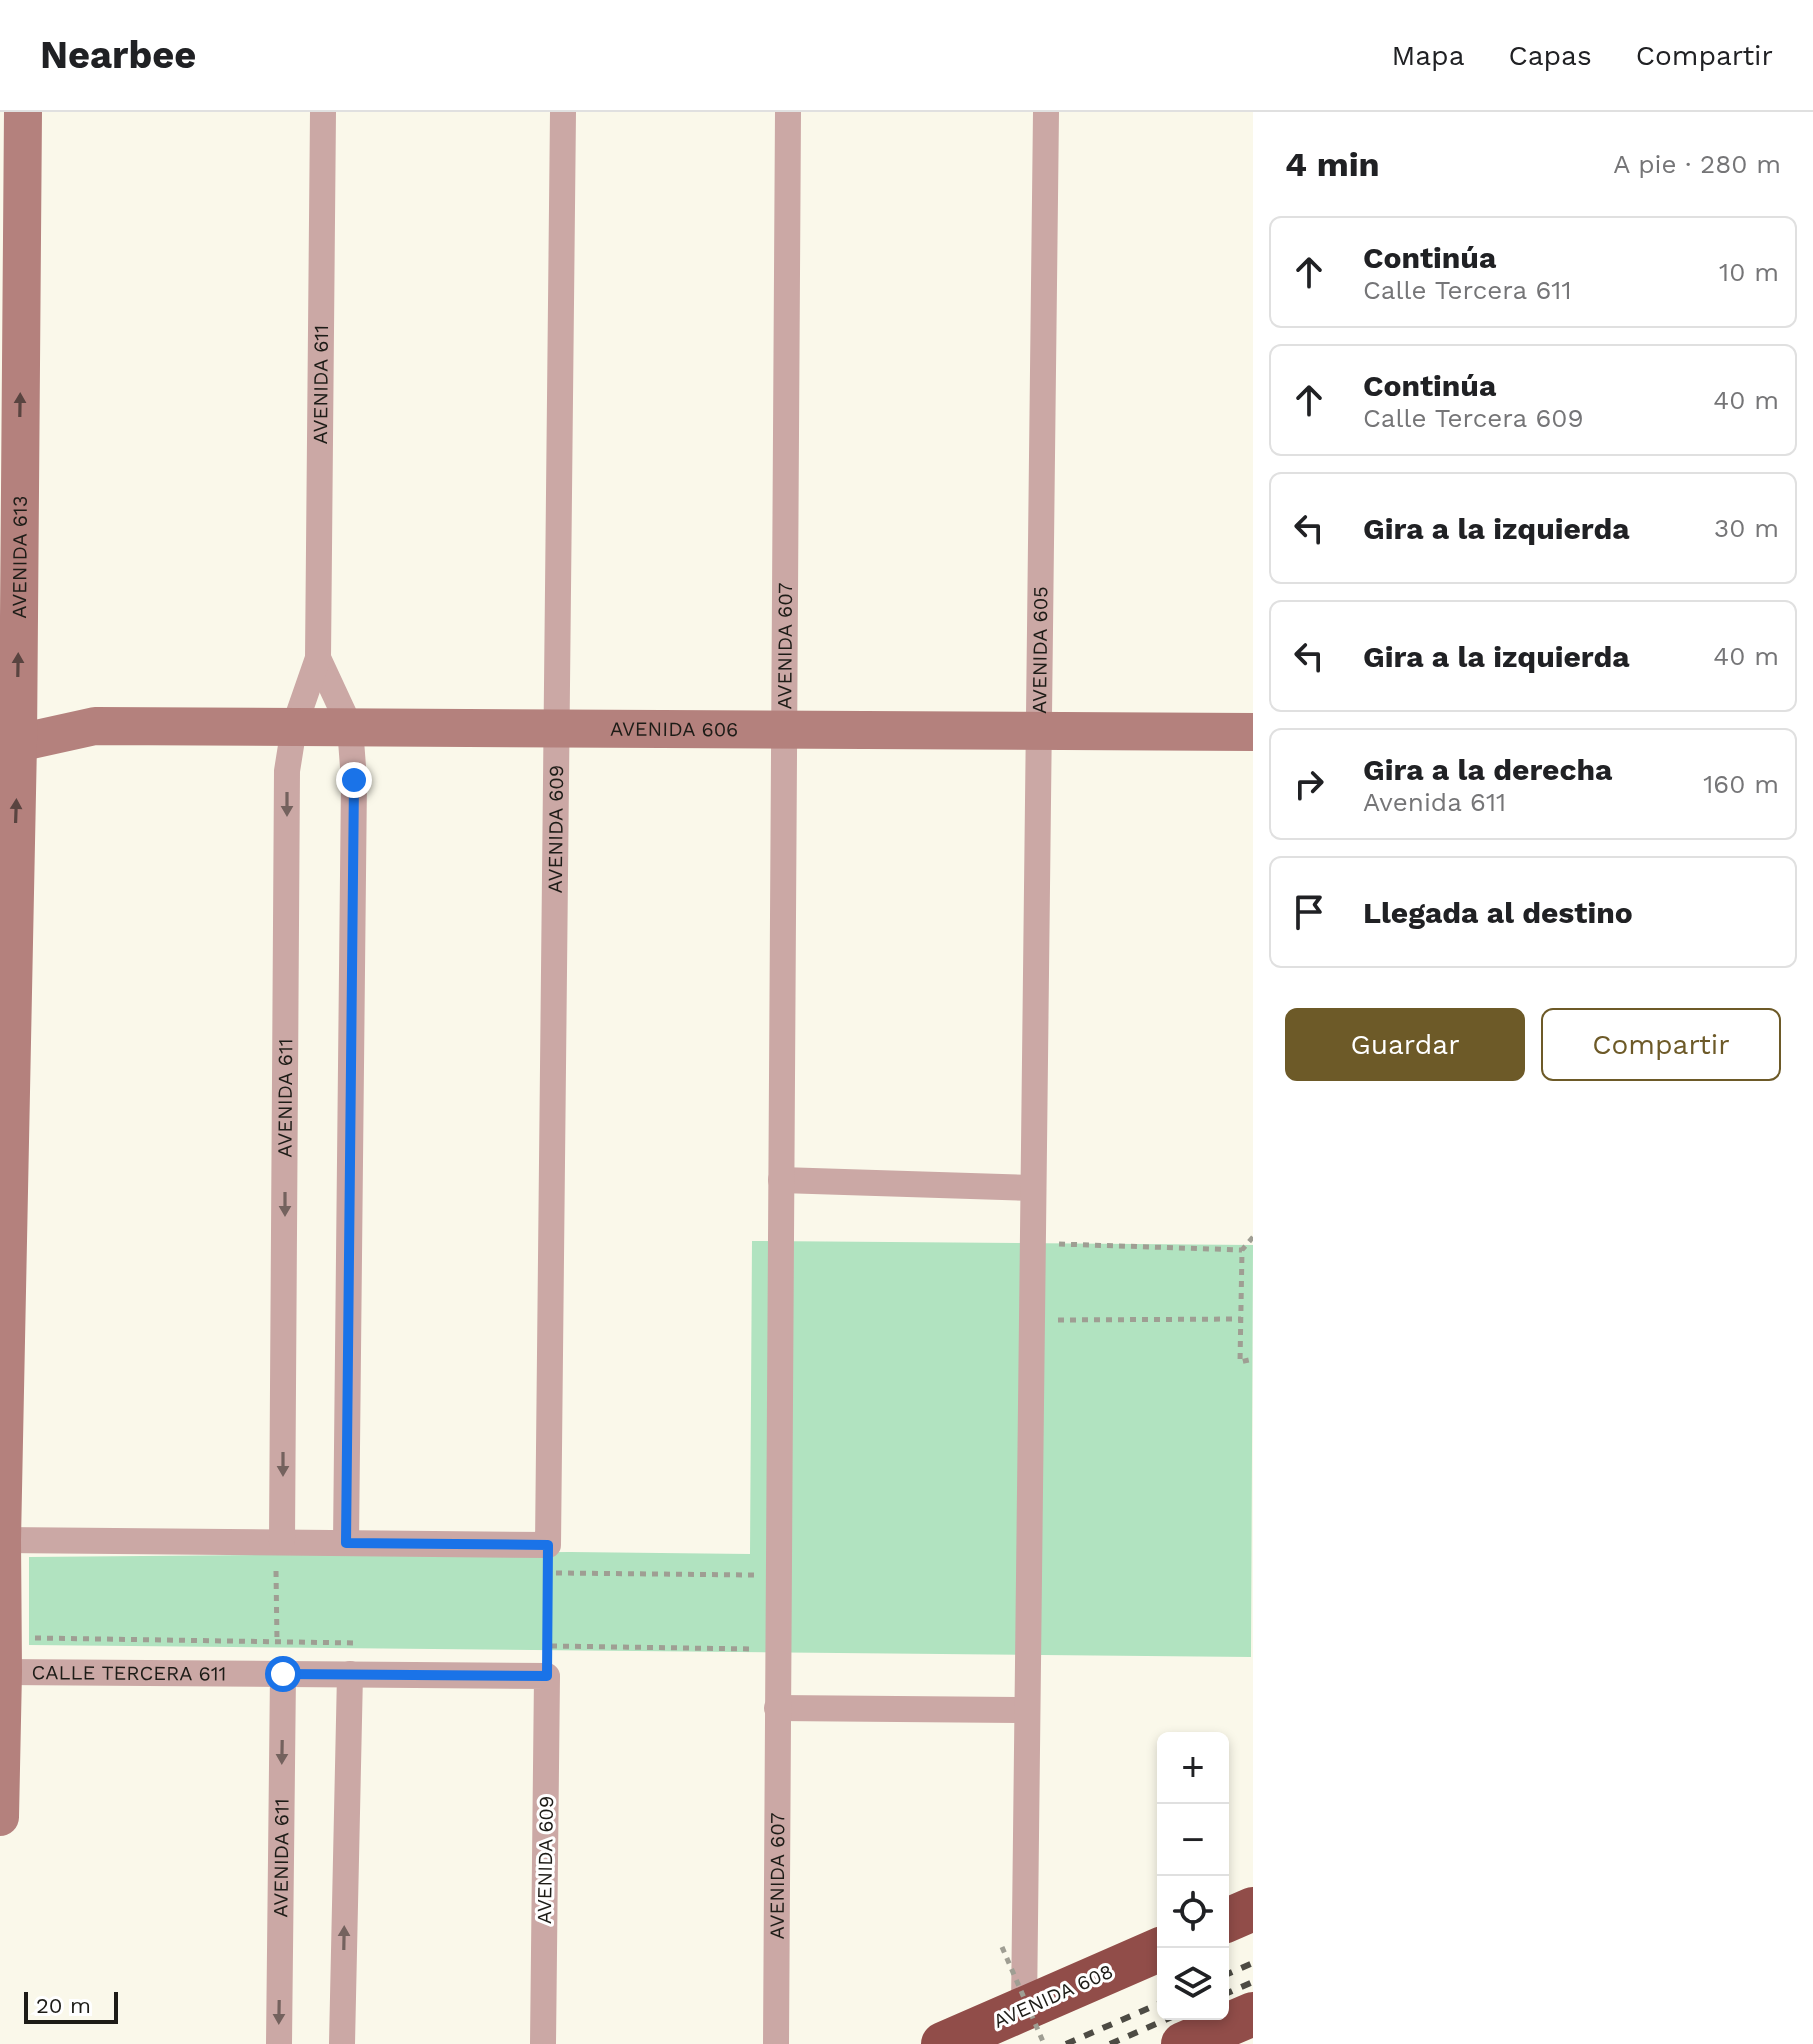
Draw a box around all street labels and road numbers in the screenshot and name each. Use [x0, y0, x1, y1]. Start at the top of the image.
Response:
street label: AVENIDA 611 [308, 325, 333, 444]
street label: AVENIDA 613 [7, 495, 32, 619]
street label: AVENIDA 607 [772, 582, 797, 710]
street label: AVENIDA 605 [1027, 586, 1052, 714]
street label: AVENIDA 606 [610, 717, 738, 741]
street label: AVENIDA 609 [543, 765, 568, 893]
street label: AVENIDA 611 [272, 1038, 297, 1158]
street label: CALLE TERCERA 611 [32, 1660, 226, 1686]
street label: AVENIDA 609 [532, 1796, 558, 1924]
street label: AVENIDA 611 [268, 1798, 294, 1918]
street label: AVENIDA 607 [765, 1812, 789, 1940]
street label: AVENIDA 608 [989, 1959, 1117, 2033]

